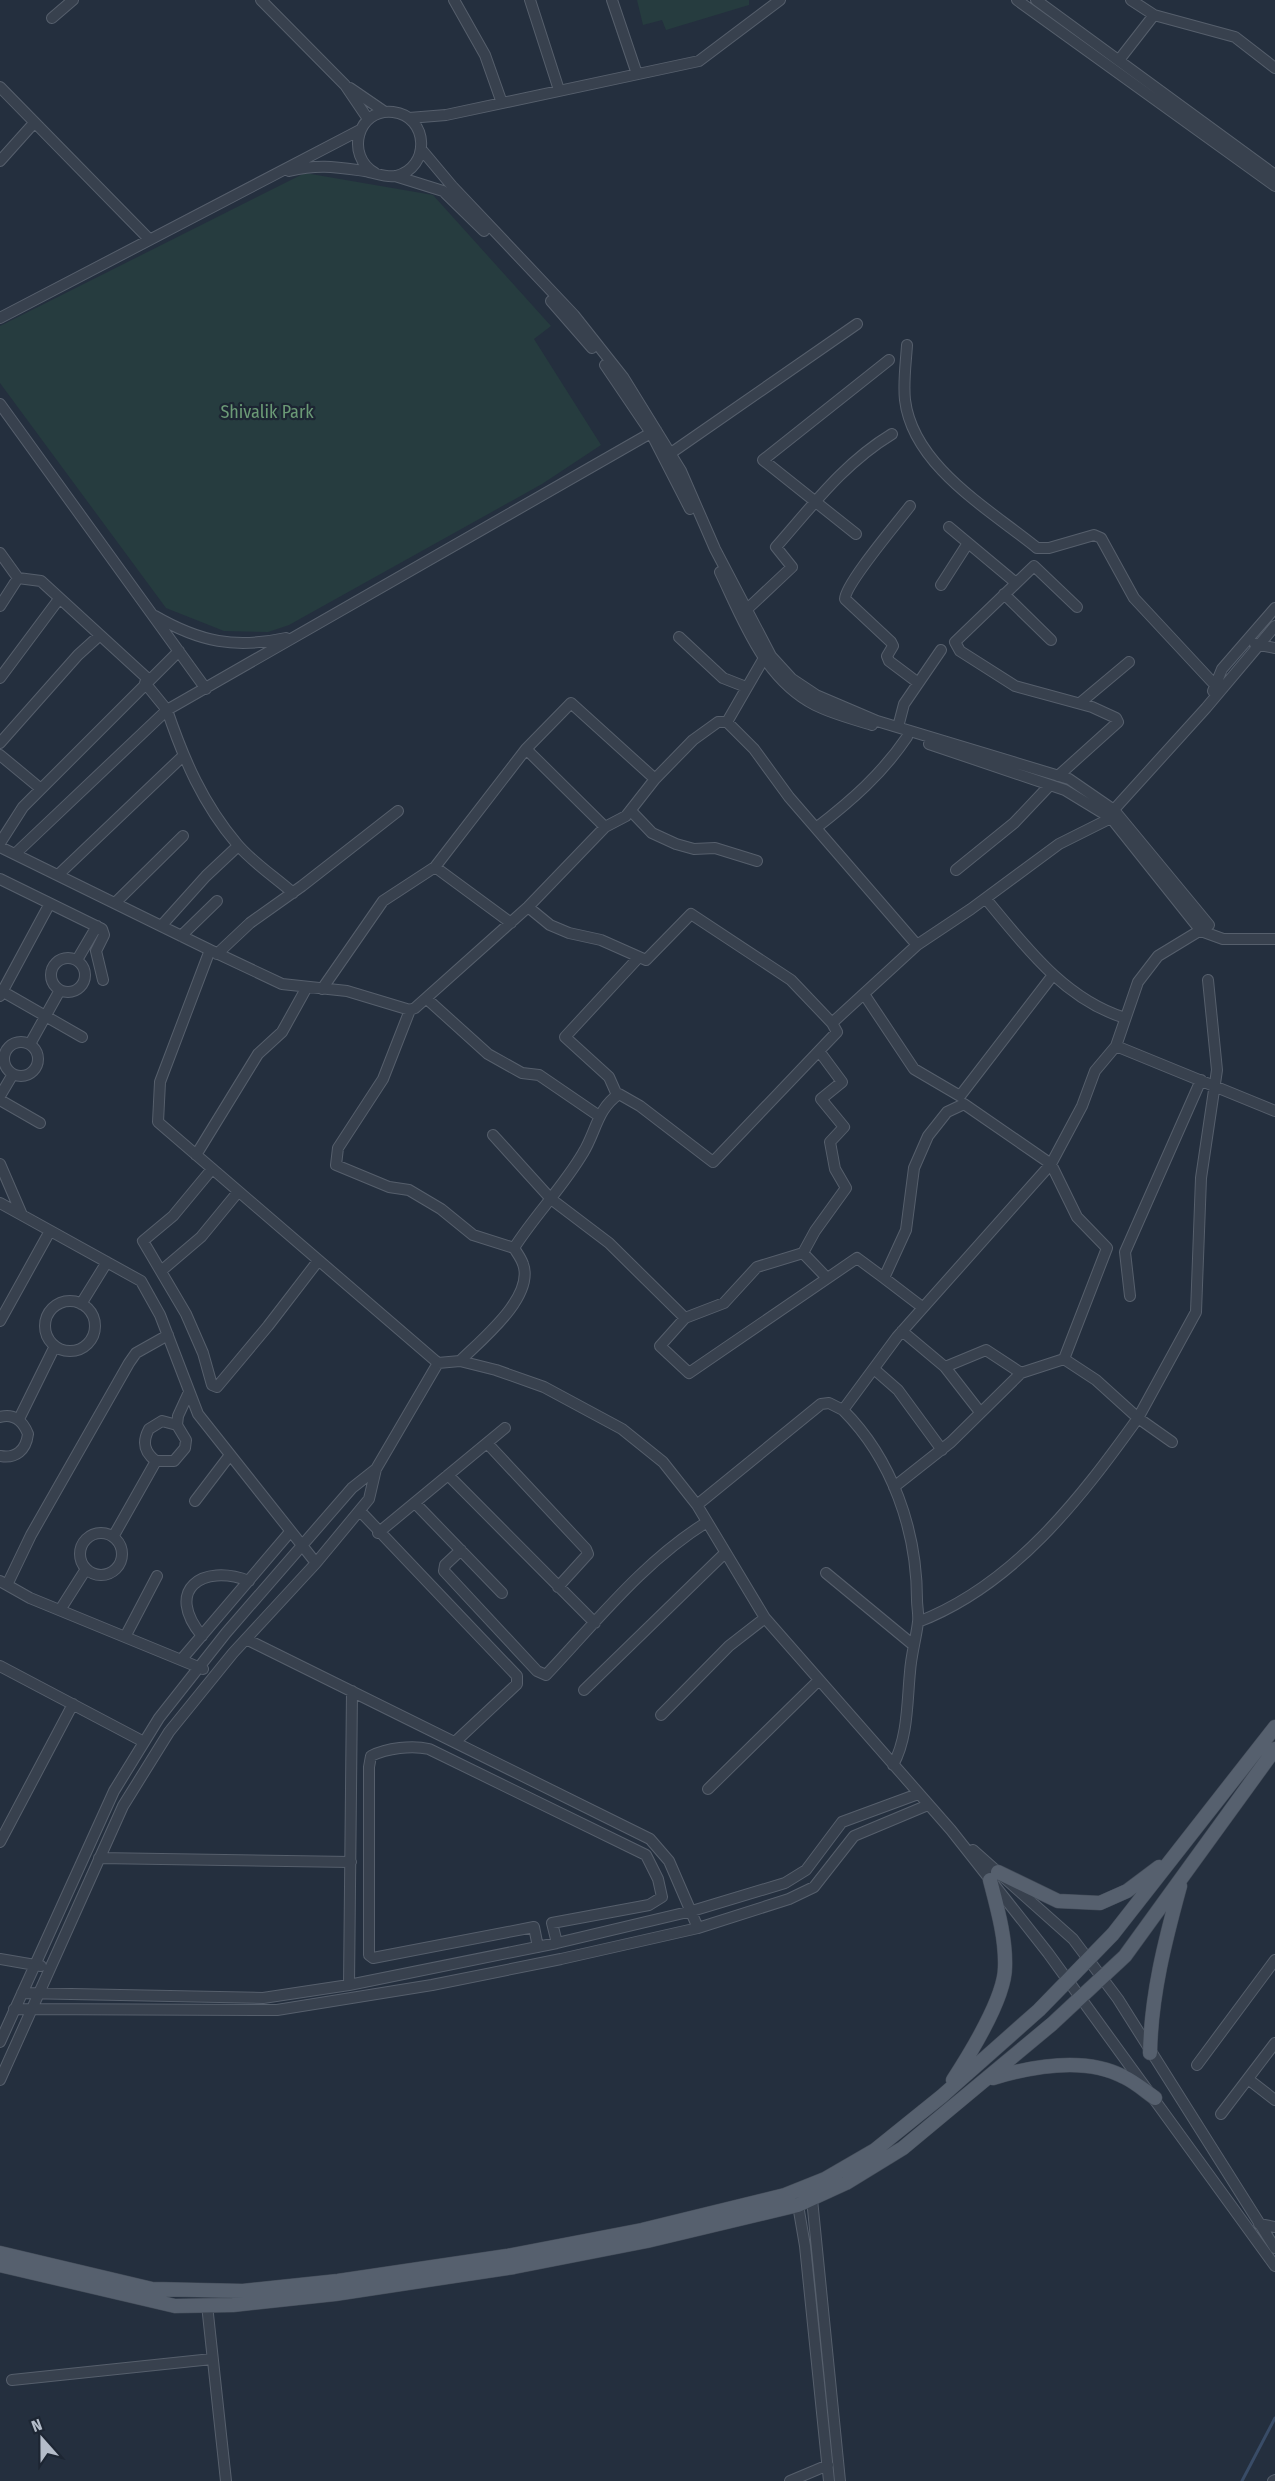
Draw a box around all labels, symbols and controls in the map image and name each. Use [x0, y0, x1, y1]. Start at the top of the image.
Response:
park label: Shivalik Park [220, 401, 314, 423]
north arrow [12, 2409, 72, 2469]
text: N [29, 2415, 45, 2436]

